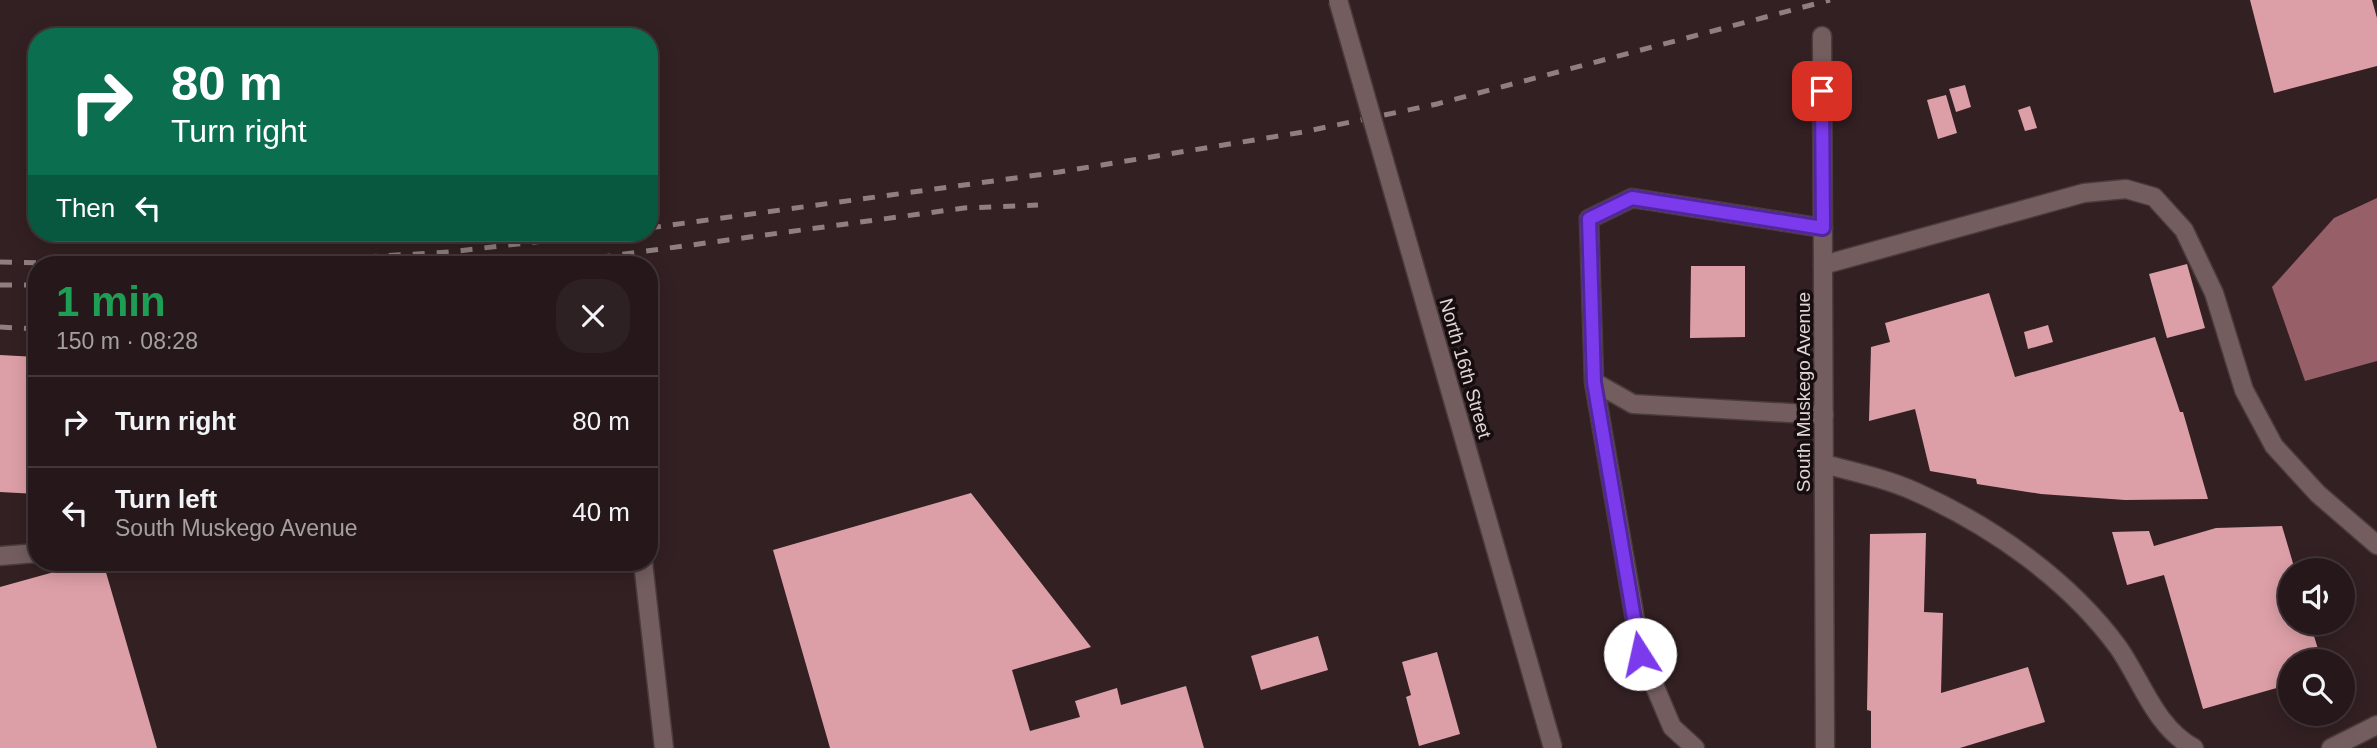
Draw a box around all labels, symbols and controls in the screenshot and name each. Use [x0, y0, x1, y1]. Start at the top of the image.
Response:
icon: right [56, 56, 147, 147]
text: 80 m [171, 56, 283, 110]
pin [1792, 61, 1852, 121]
icon: arrive [1803, 72, 1841, 110]
text: Turn right [171, 113, 307, 149]
icon: left [129, 189, 167, 227]
text: Then [56, 193, 115, 223]
text: 1 min [56, 278, 166, 325]
button: close [556, 279, 630, 353]
street label: South Muskego Avenue [1793, 292, 1814, 492]
street label: North 16th Street [1435, 296, 1496, 441]
text: 150 m · 08:28 [56, 328, 198, 354]
icon: right [56, 403, 94, 441]
text: Turn right [115, 406, 236, 436]
text: 80 m [572, 406, 630, 436]
text: Turn left [115, 484, 217, 514]
icon: left [56, 494, 94, 532]
text: 40 m [572, 497, 630, 527]
text: South Muskego Avenue [115, 515, 358, 541]
map controls [2278, 558, 2355, 726]
button: sound [2278, 558, 2355, 635]
position arrow [1603, 617, 1677, 691]
button: search [2278, 649, 2355, 726]

